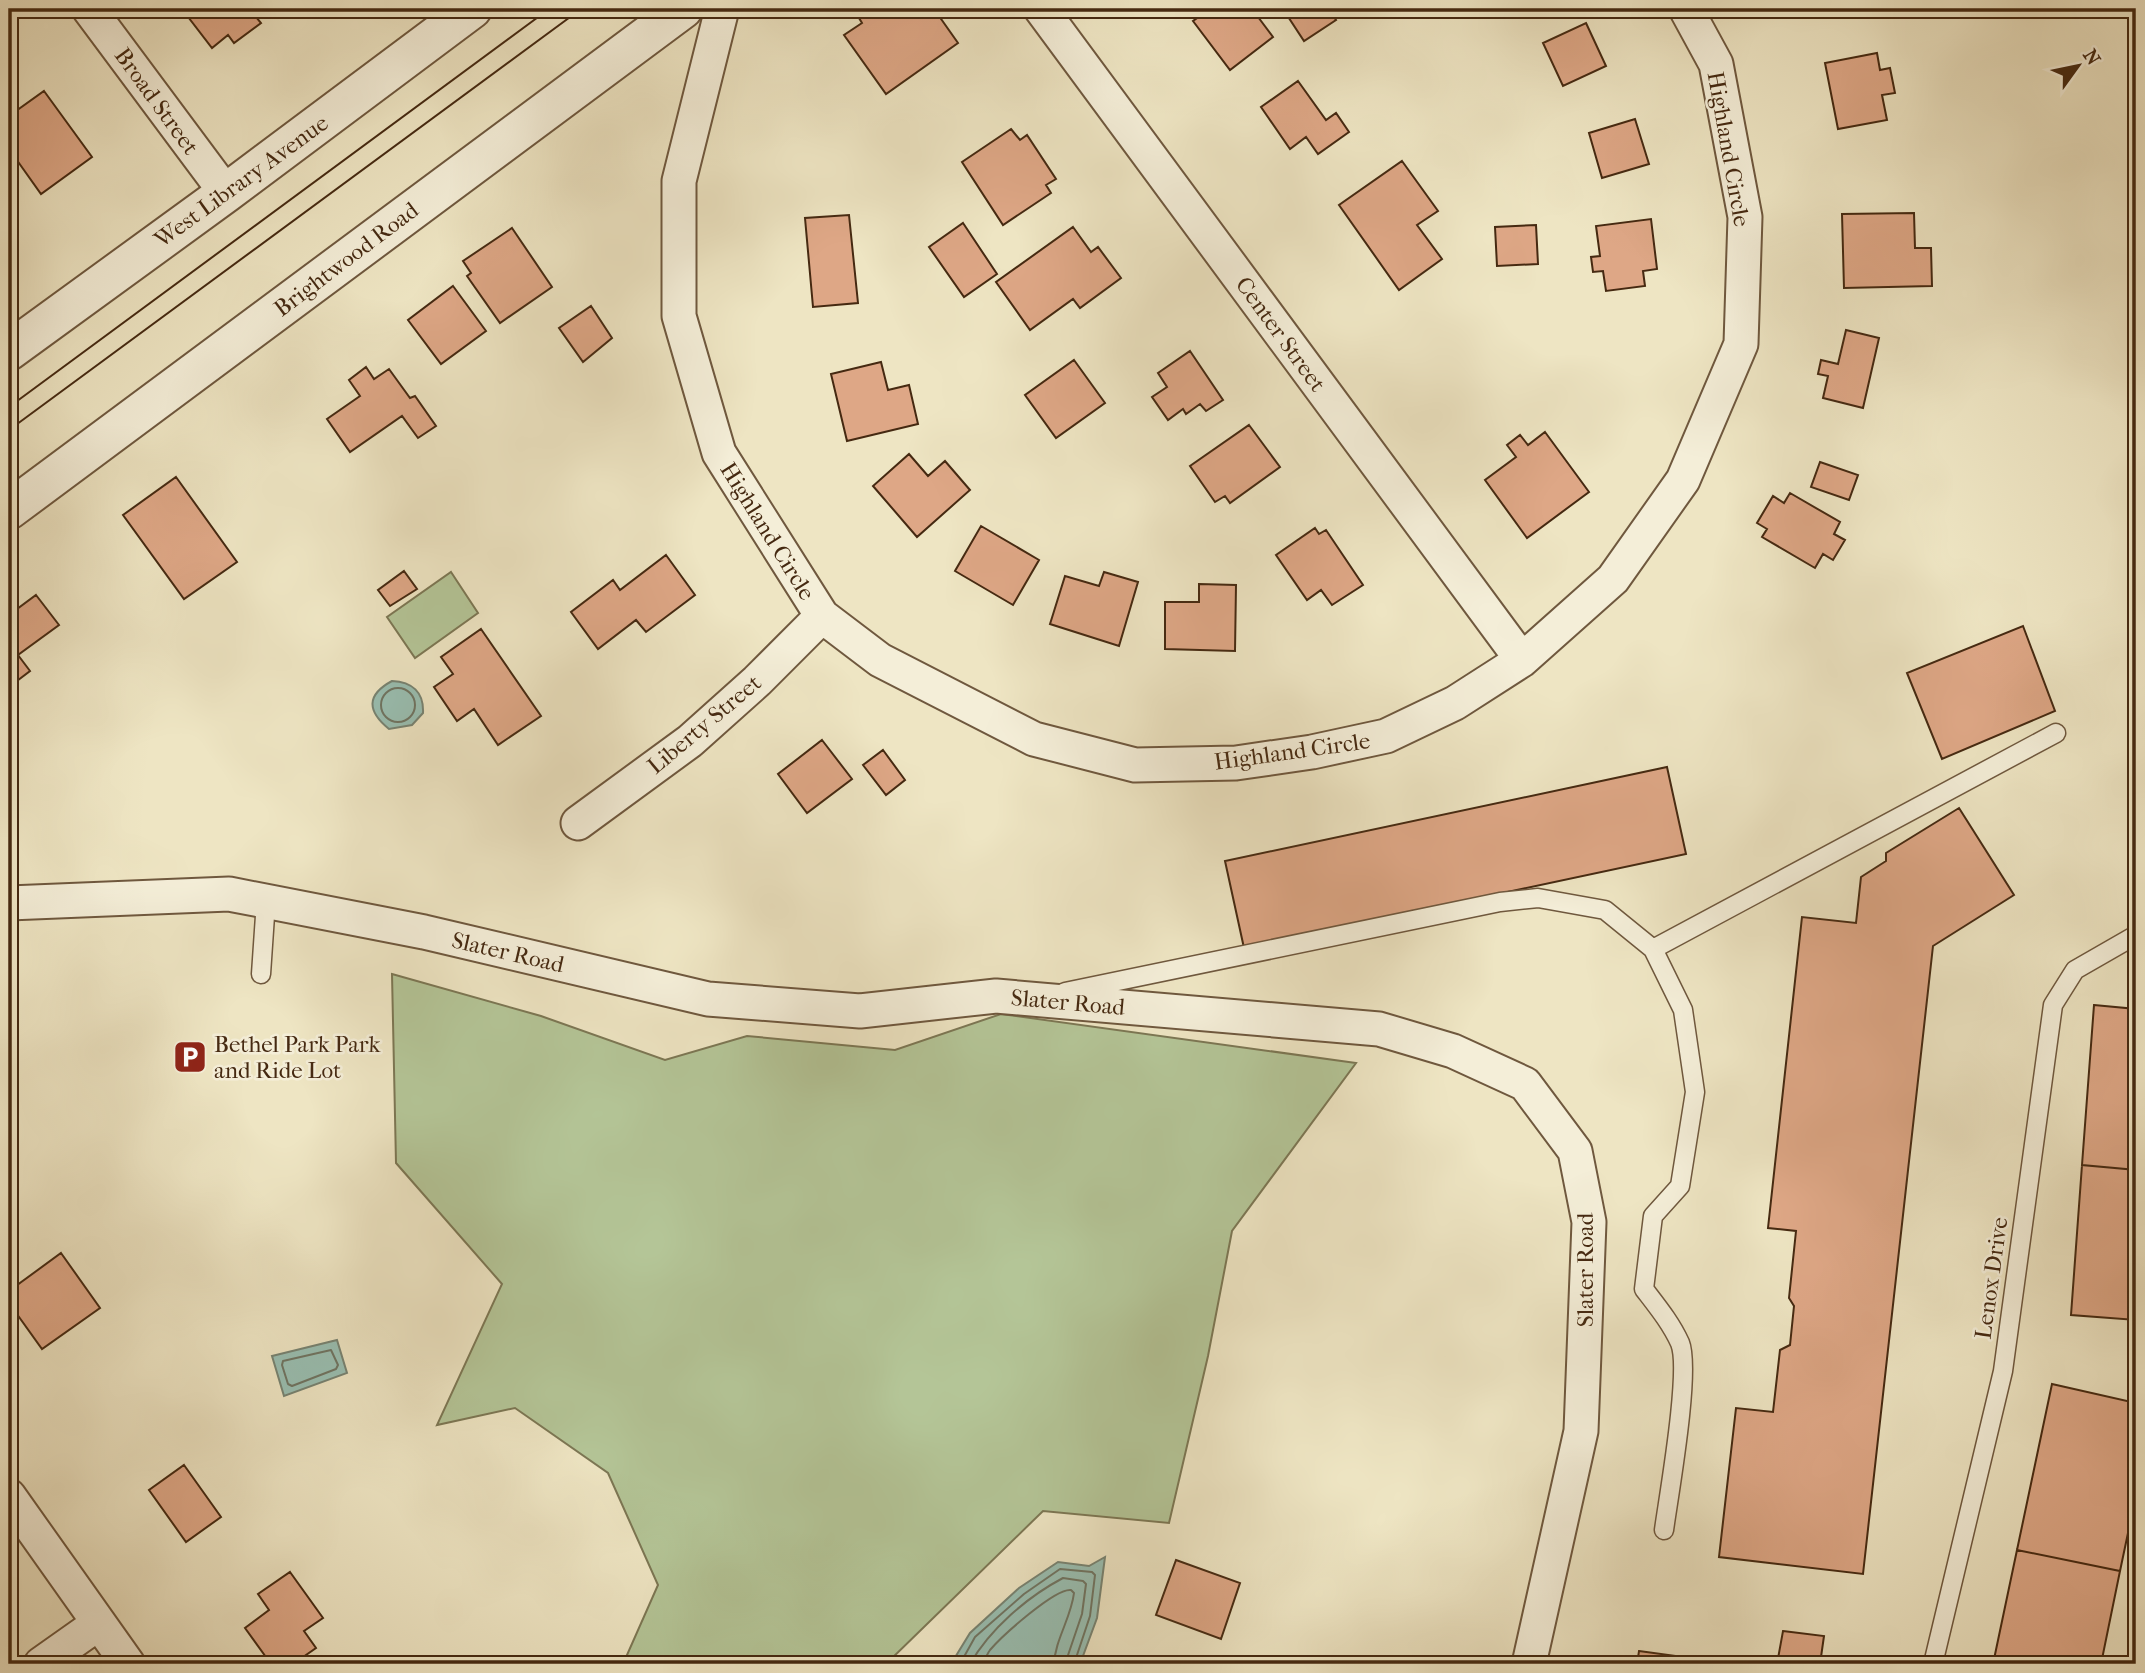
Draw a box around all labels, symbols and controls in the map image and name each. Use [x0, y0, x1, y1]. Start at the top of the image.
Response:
north arrow [2044, 32, 2114, 102]
street label: Broad Street [109, 43, 204, 160]
text: N [2078, 45, 2105, 70]
street label: Highland Circle [1702, 69, 1755, 229]
street label: West Library Avenue [148, 109, 333, 254]
street label: Brightwood Road [269, 196, 424, 322]
street label: Center Street [1230, 272, 1331, 397]
street label: Highland Circle [714, 457, 821, 605]
street label: Liberty Street [642, 669, 767, 780]
street label: Highland Circle [1212, 727, 1372, 776]
street label: Slater Road [449, 926, 567, 979]
street label: Slater Road [1010, 984, 1127, 1021]
place label: Bethel Park Park and Ride Lot [214, 1031, 381, 1084]
parking icon: Bethel Park Park and Ride Lot [171, 1038, 209, 1076]
street label: Slater Road [1572, 1212, 1599, 1327]
street label: Lenox Drive [1970, 1215, 2013, 1341]

